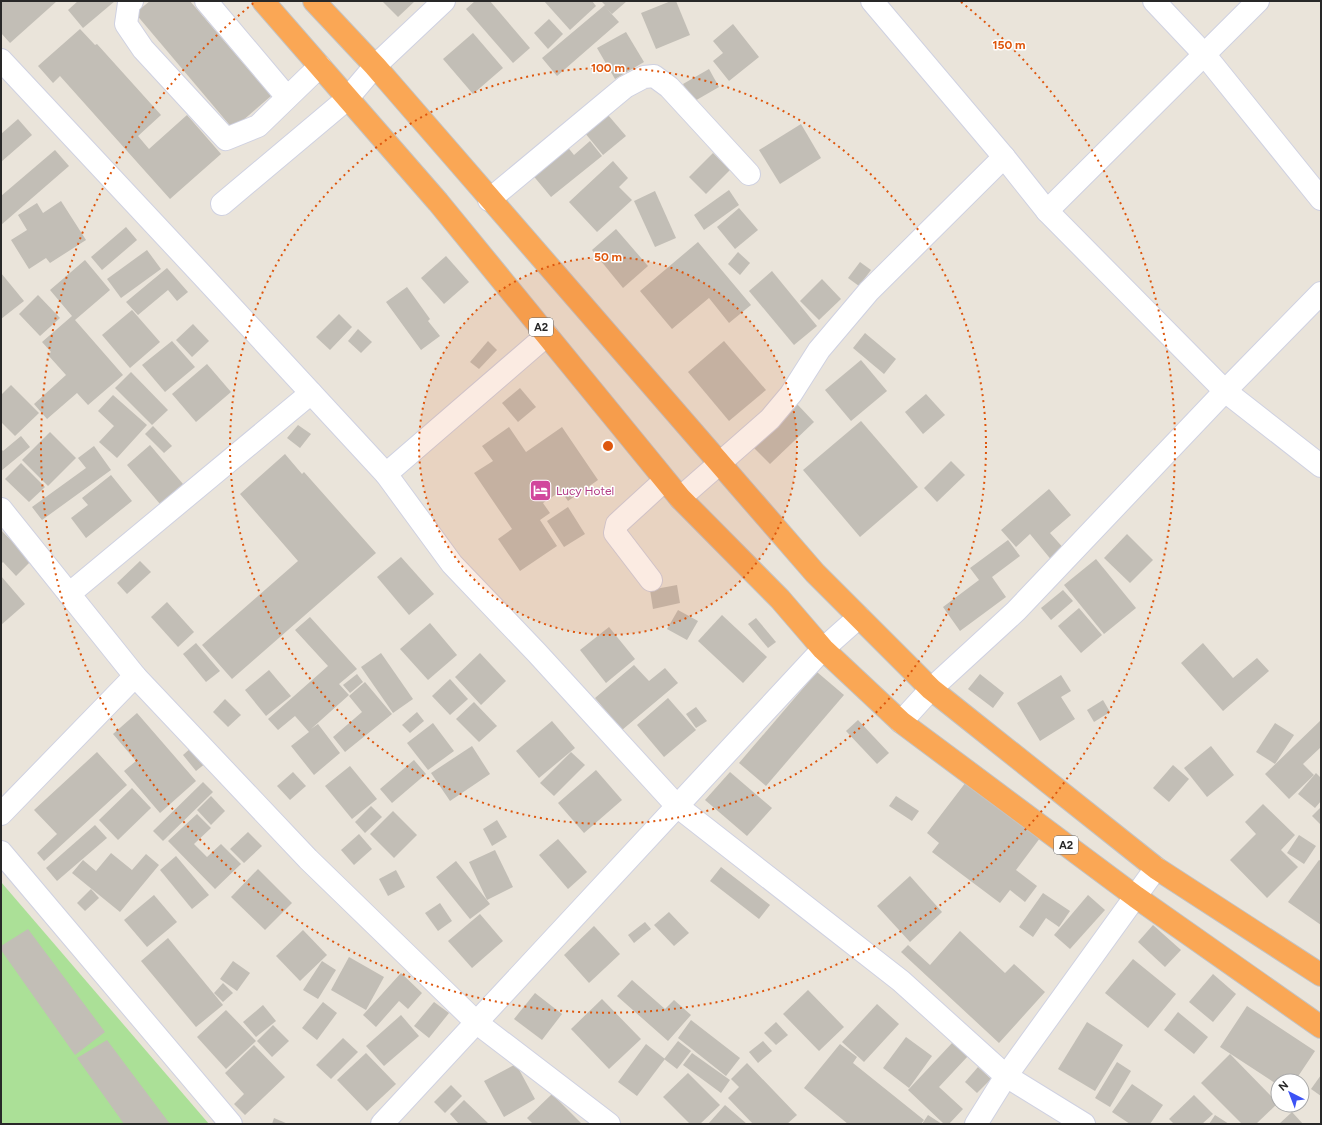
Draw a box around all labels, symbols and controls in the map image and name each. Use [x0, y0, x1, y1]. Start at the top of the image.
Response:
text: 150 m [992, 38, 1026, 52]
text: 100 m [591, 61, 625, 75]
text: 50 m [594, 250, 622, 264]
road number: A2 [529, 318, 553, 336]
centre of rings [601, 439, 615, 453]
hotel icon: Lucy Hotel [528, 478, 554, 504]
place label: Lucy Hotel [556, 484, 614, 498]
road number: A2 [1054, 836, 1078, 854]
north arrow [1270, 1073, 1310, 1113]
text: N [1276, 1078, 1291, 1094]

